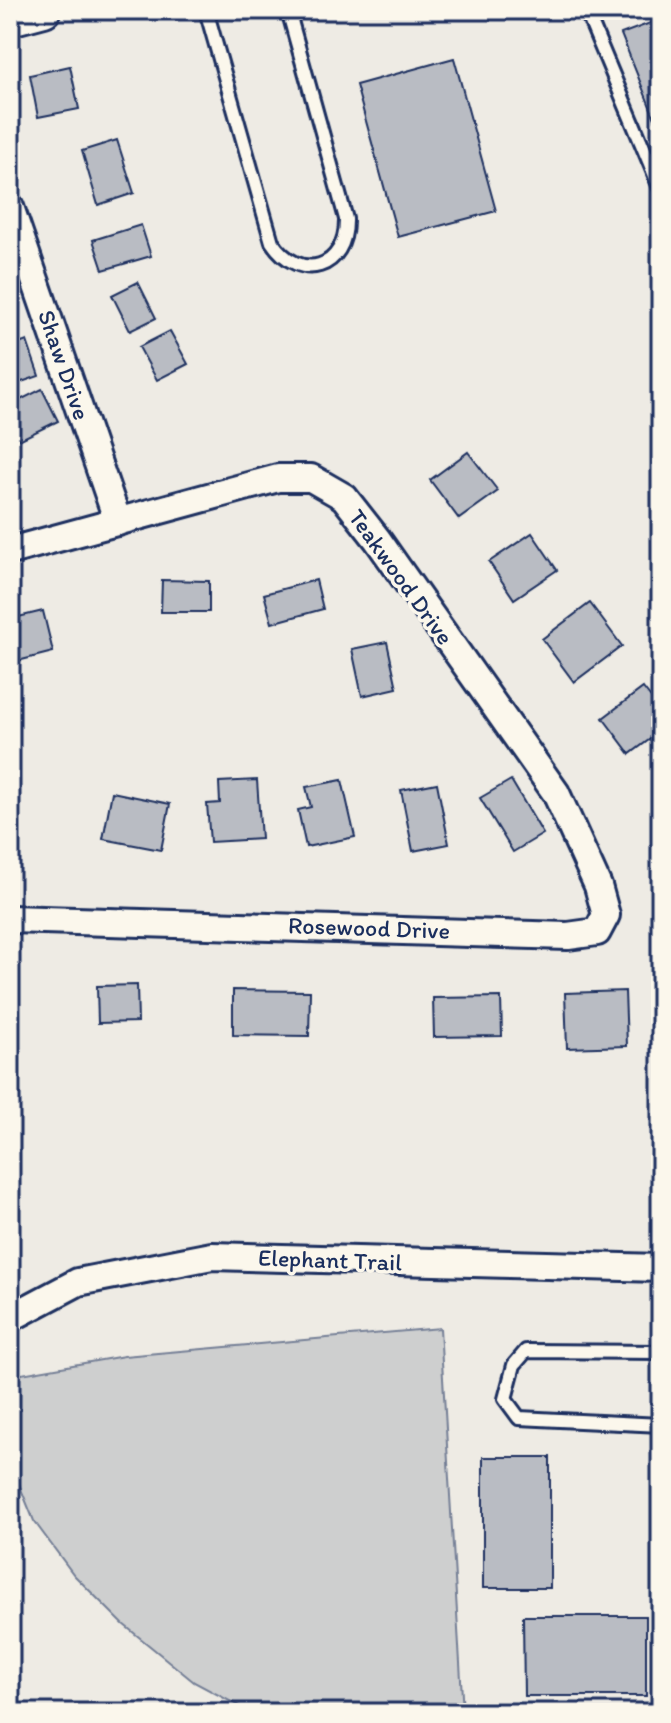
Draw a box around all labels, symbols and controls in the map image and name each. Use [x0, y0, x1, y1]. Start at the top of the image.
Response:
street label: Shaw Drive [32, 306, 97, 424]
street label: Teakwood Drive [343, 503, 460, 650]
street label: Rosewood Drive [287, 910, 451, 945]
street label: Elephant Trail [257, 1242, 403, 1277]

